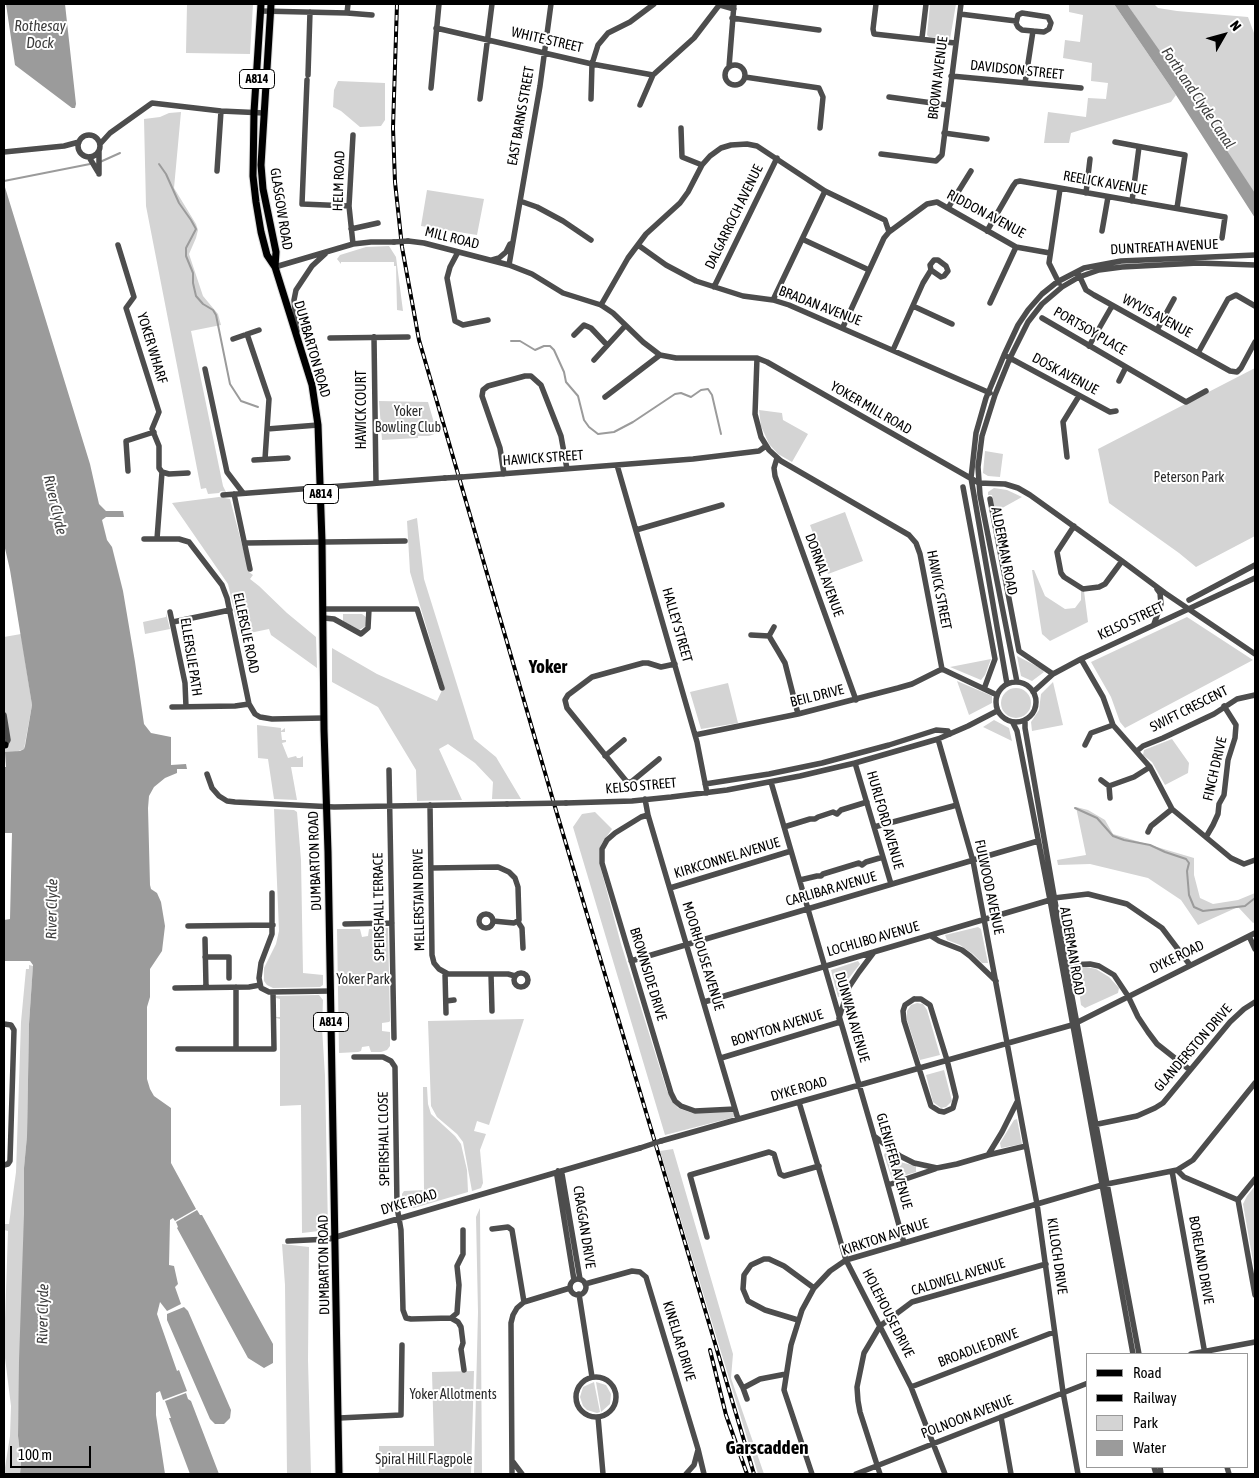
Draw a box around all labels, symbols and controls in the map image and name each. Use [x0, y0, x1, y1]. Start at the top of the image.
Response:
north arrow [1199, 10, 1249, 60]
water label: Rothesay Dock [14, 17, 66, 52]
text: N [1227, 18, 1245, 34]
street label: WHITE STREET [510, 24, 584, 56]
street label: BROWN AVENUE [925, 35, 951, 121]
water label: Forth and Clyde Canal [1157, 44, 1239, 152]
street label: DAVIDSON STREET [969, 57, 1065, 83]
street label: EAST BARNS STREET [504, 65, 538, 167]
road number: A814 [240, 70, 274, 88]
street label: HELM ROAD [330, 150, 348, 212]
street label: DALGARROCH AVENUE [701, 162, 767, 272]
street label: GLASGOW ROAD [266, 167, 296, 251]
street label: REELICK AVENUE [1062, 167, 1148, 199]
street label: RIDDON AVENUE [944, 186, 1028, 242]
street label: MILL ROAD [423, 223, 481, 253]
street label: DUNTREATH AVENUE [1110, 236, 1218, 258]
street label: BRADAN AVENUE [776, 283, 864, 329]
street label: WYVIS AVENUE [1119, 291, 1195, 341]
street label: DUMBARTON ROAD [290, 299, 334, 399]
street label: PORTSOY PLACE [1051, 303, 1129, 359]
street label: YOKER WHARF [133, 310, 171, 386]
street label: DOSK AVENUE [1029, 350, 1101, 398]
street label: HAWICK COURT [354, 370, 370, 450]
street label: YOKER MILL ROAD [827, 378, 915, 438]
park label: Yoker Bowling Club [375, 404, 441, 437]
street label: HAWICK STREET [502, 447, 584, 469]
park label: Peterson Park [1153, 470, 1225, 486]
water label: River Clyde [39, 473, 71, 537]
road number: A814 [304, 484, 338, 504]
street label: ALDERMAN ROAD [987, 506, 1021, 596]
street label: DORNAL AVENUE [801, 531, 847, 619]
street label: HAWICK STREET [923, 549, 955, 631]
street label: HALLEY STREET [658, 586, 696, 664]
street label: ELLERSLIE ROAD [229, 591, 263, 675]
street label: KELSO STREET [1095, 598, 1167, 644]
street label: ELLERSLIE PATH [176, 616, 206, 698]
district label: Yoker [529, 656, 567, 678]
street label: BEIL DRIVE [788, 681, 846, 711]
street label: SWIFT CRESCENT [1147, 682, 1231, 736]
street label: FINCH DRIVE [1199, 735, 1231, 803]
street label: HURLFORD AVENUE [863, 769, 907, 871]
street label: KELSO STREET [605, 775, 677, 797]
street label: DUMBARTON ROAD [305, 811, 325, 911]
street label: KIRKCONNEL AVENUE [672, 834, 782, 882]
street label: FULWOOD AVENUE [971, 838, 1007, 936]
street label: MELLERSTAIN DRIVE [410, 849, 428, 951]
street label: SPEIRSHALL TERRACE [370, 853, 388, 961]
street label: CARLIBAR AVENUE [784, 868, 878, 910]
water label: River Clyde [42, 878, 62, 940]
street label: MOORHOUSE AVENUE [678, 900, 728, 1012]
street label: ALDERMAN ROAD [1056, 906, 1088, 996]
street label: LOCHLIBO AVENUE [825, 918, 921, 960]
street label: BROWNSIDE DRIVE [626, 925, 670, 1023]
street label: DYKE ROAD [1147, 937, 1207, 977]
street label: DUNWAN AVENUE [831, 970, 873, 1064]
park label: Yoker Park [336, 972, 390, 988]
street label: GLANDERSTON DRIVE [1151, 1001, 1235, 1095]
street label: BONYTON AVENUE [729, 1006, 825, 1050]
road number: A814 [314, 1012, 348, 1032]
street label: DYKE ROAD [769, 1073, 829, 1105]
street label: SPEIRSHALL CLOSE [375, 1092, 393, 1186]
street label: GLENIFFER AVENUE [872, 1111, 916, 1211]
street label: DYKE ROAD [379, 1185, 439, 1219]
street label: CRAGGAN DRIVE [569, 1185, 599, 1269]
street label: DUMBARTON ROAD [315, 1215, 333, 1315]
street label: KIRKTON AVENUE [839, 1215, 931, 1259]
street label: BORELAND DRIVE [1185, 1215, 1217, 1305]
street label: KILLOCH DRIVE [1043, 1217, 1071, 1295]
street label: CALDWELL AVENUE [909, 1255, 1007, 1299]
street label: HOLEHOUSE DRIVE [858, 1266, 918, 1360]
water label: River Clyde [33, 1283, 53, 1345]
street label: KINELLAR DRIVE [659, 1299, 699, 1383]
street label: BROADLIE DRIVE [936, 1325, 1020, 1371]
legend [1086, 1353, 1249, 1468]
text: Road [1133, 1364, 1162, 1381]
park label: Yoker Allotments [409, 1387, 497, 1403]
text: Railway [1133, 1389, 1177, 1406]
street label: POLNOON AVENUE [919, 1392, 1015, 1442]
text: Park [1133, 1414, 1158, 1431]
scale bar [12, 1436, 94, 1468]
district label: Garscadden [726, 1437, 808, 1459]
text: Water [1133, 1439, 1166, 1456]
text: 100 m [18, 1446, 52, 1463]
park label: Spiral Hill Flagpole [375, 1452, 473, 1468]

